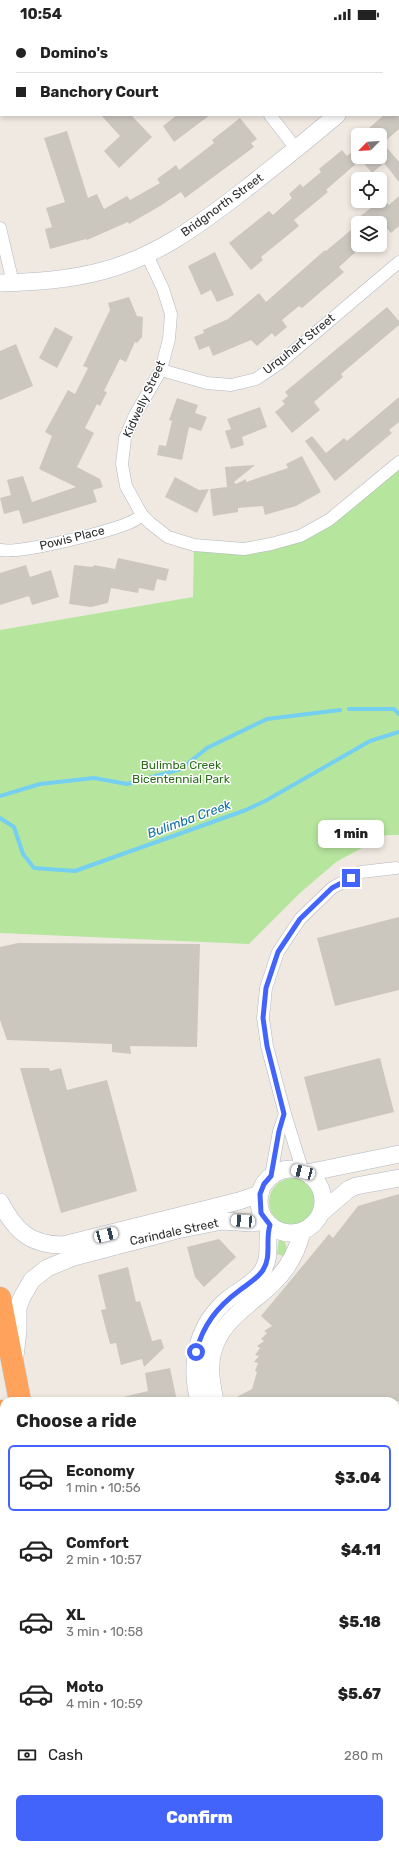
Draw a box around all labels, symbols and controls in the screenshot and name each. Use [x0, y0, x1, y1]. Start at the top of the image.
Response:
text: 10:54 [20, 5, 62, 23]
text: Domino's [40, 44, 108, 62]
text: Banchory Court [40, 83, 159, 101]
north arrow [351, 128, 387, 164]
map controls [351, 128, 387, 252]
street label: Bridgnorth Street [178, 170, 266, 240]
button: locate [351, 172, 387, 208]
button: layers [351, 216, 387, 252]
street label: Urquhart Street [260, 311, 338, 377]
street label: Kidwelly Street [120, 358, 168, 440]
street label: Powis Place [38, 523, 106, 553]
park label: Bulimba Creek Bicentennial Park [132, 758, 231, 786]
water label: Bulimba Creek [145, 797, 233, 841]
callout: 1 min [318, 820, 384, 848]
text: 1 min [334, 826, 368, 841]
route end [342, 869, 360, 887]
car [290, 1163, 316, 1181]
car [231, 1214, 255, 1228]
street label: Carindale Street [128, 1216, 220, 1248]
car [93, 1226, 119, 1244]
route start [187, 1343, 205, 1361]
text: Choose a ride [16, 1410, 137, 1432]
icon: car [18, 1460, 54, 1496]
text: Economy [66, 1462, 135, 1480]
text: $3.04 [335, 1469, 381, 1487]
text: 1 min · 10:56 [66, 1480, 141, 1495]
icon: car [18, 1532, 54, 1568]
text: Comfort [66, 1534, 129, 1552]
text: $4.11 [341, 1541, 381, 1559]
text: 2 min · 10:57 [66, 1552, 142, 1567]
icon: car [18, 1604, 54, 1640]
text: XL [66, 1606, 85, 1624]
text: $5.18 [339, 1613, 381, 1631]
text: 3 min · 10:58 [66, 1624, 143, 1639]
icon: car [18, 1676, 54, 1712]
text: Moto [66, 1678, 104, 1696]
text: $5.67 [338, 1685, 381, 1703]
text: 4 min · 10:59 [66, 1696, 143, 1711]
icon: cash [16, 1744, 38, 1766]
text: Cash [48, 1746, 83, 1764]
text: 280 m [344, 1748, 383, 1763]
button: Confirm [16, 1795, 383, 1841]

